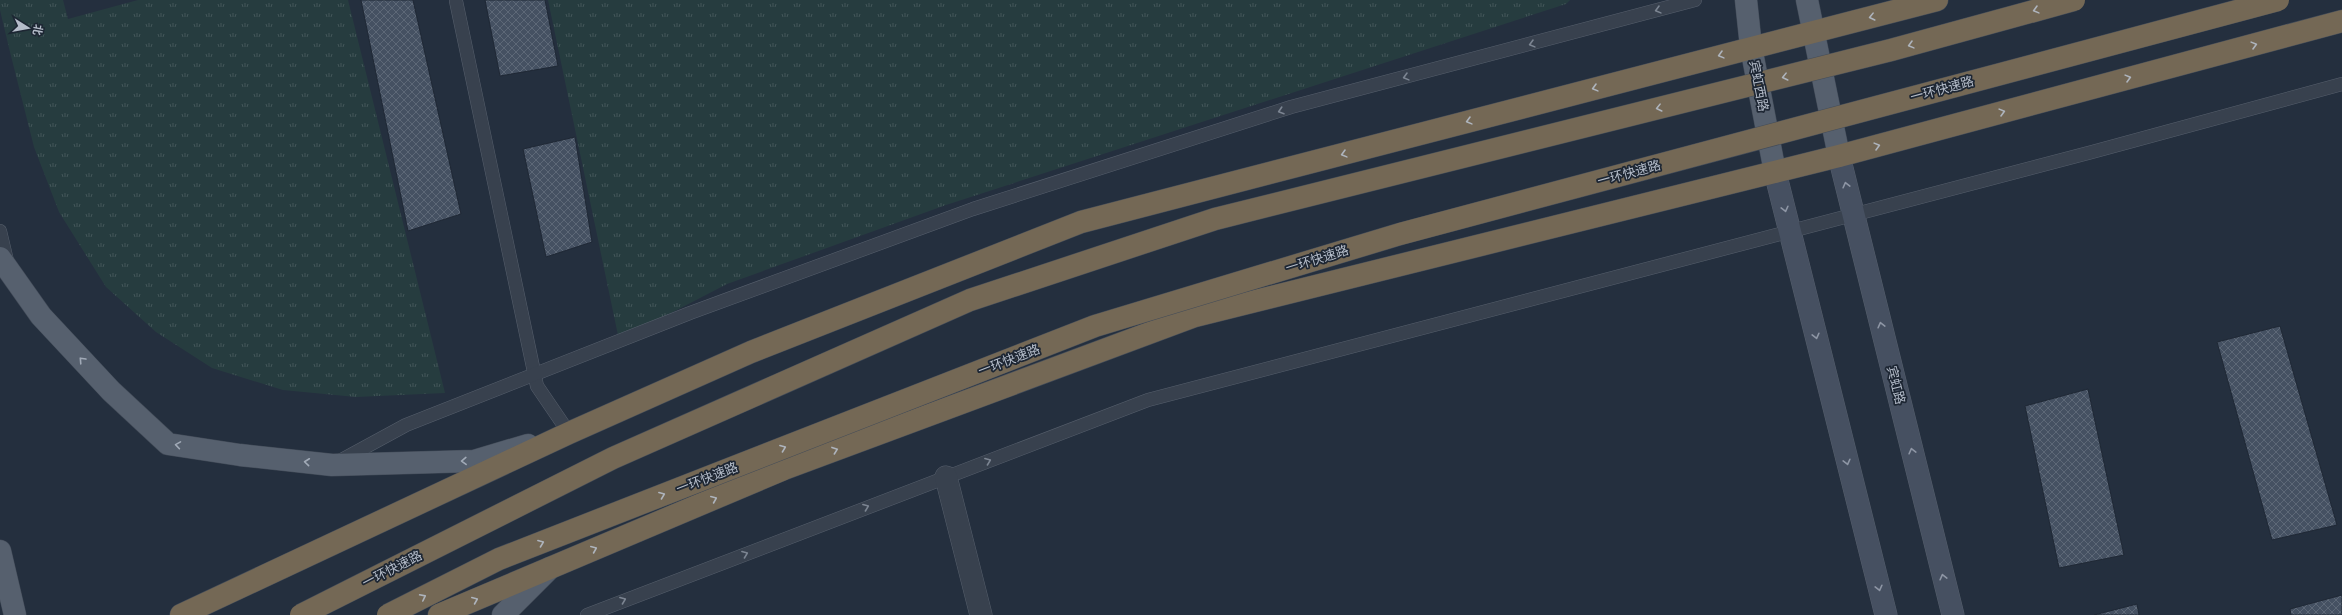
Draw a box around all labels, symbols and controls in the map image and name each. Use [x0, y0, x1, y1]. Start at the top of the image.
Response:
one-way arrow [1654, 5, 1661, 14]
one-way arrow [2033, 5, 2040, 14]
north arrow [8, 8, 48, 48]
one-way arrow [1869, 12, 1875, 20]
text: 北 [30, 23, 45, 36]
one-way arrow [1529, 39, 1536, 48]
one-way arrow [1907, 40, 1914, 48]
one-way arrow [2250, 41, 2257, 50]
one-way arrow [1718, 51, 1724, 59]
street label: 宾虹西路 [1747, 59, 1771, 113]
one-way arrow [1403, 72, 1410, 81]
one-way arrow [1781, 72, 1788, 80]
street label: 一环快速路 [1909, 73, 1975, 105]
one-way arrow [2125, 75, 2131, 83]
one-way arrow [1592, 83, 1599, 92]
one-way arrow [1655, 103, 1662, 112]
one-way arrow [1277, 106, 1284, 115]
one-way arrow [1999, 108, 2006, 117]
one-way arrow [1466, 116, 1473, 125]
one-way arrow [1874, 142, 1880, 150]
one-way arrow [1340, 149, 1347, 158]
street label: 一环快速路 [1596, 157, 1662, 189]
one-way arrow [1843, 182, 1851, 188]
one-way arrow [1780, 206, 1788, 213]
street label: 一环快速路 [1284, 242, 1350, 276]
one-way arrow [1877, 322, 1886, 329]
one-way arrow [1811, 332, 1820, 339]
street label: 一环快速路 [976, 341, 1042, 379]
one-way arrow [79, 357, 87, 365]
street label: 宾虹路 [1884, 364, 1908, 406]
one-way arrow [175, 442, 181, 450]
one-way arrow [779, 445, 787, 453]
one-way arrow [831, 447, 838, 455]
one-way arrow [1908, 448, 1917, 455]
one-way arrow [461, 457, 467, 466]
one-way arrow [984, 457, 991, 465]
one-way arrow [303, 458, 310, 467]
street label: 一环快速路 [674, 459, 740, 497]
one-way arrow [1843, 459, 1851, 465]
one-way arrow [659, 492, 666, 500]
one-way arrow [710, 496, 718, 504]
one-way arrow [863, 504, 870, 512]
one-way arrow [537, 539, 544, 547]
one-way arrow [591, 546, 598, 554]
street label: 一环快速路 [360, 548, 424, 590]
one-way arrow [741, 550, 748, 558]
one-way arrow [1940, 574, 1948, 580]
one-way arrow [1875, 585, 1883, 591]
one-way arrow [419, 595, 426, 602]
one-way arrow [470, 597, 478, 605]
one-way arrow [620, 597, 627, 605]

